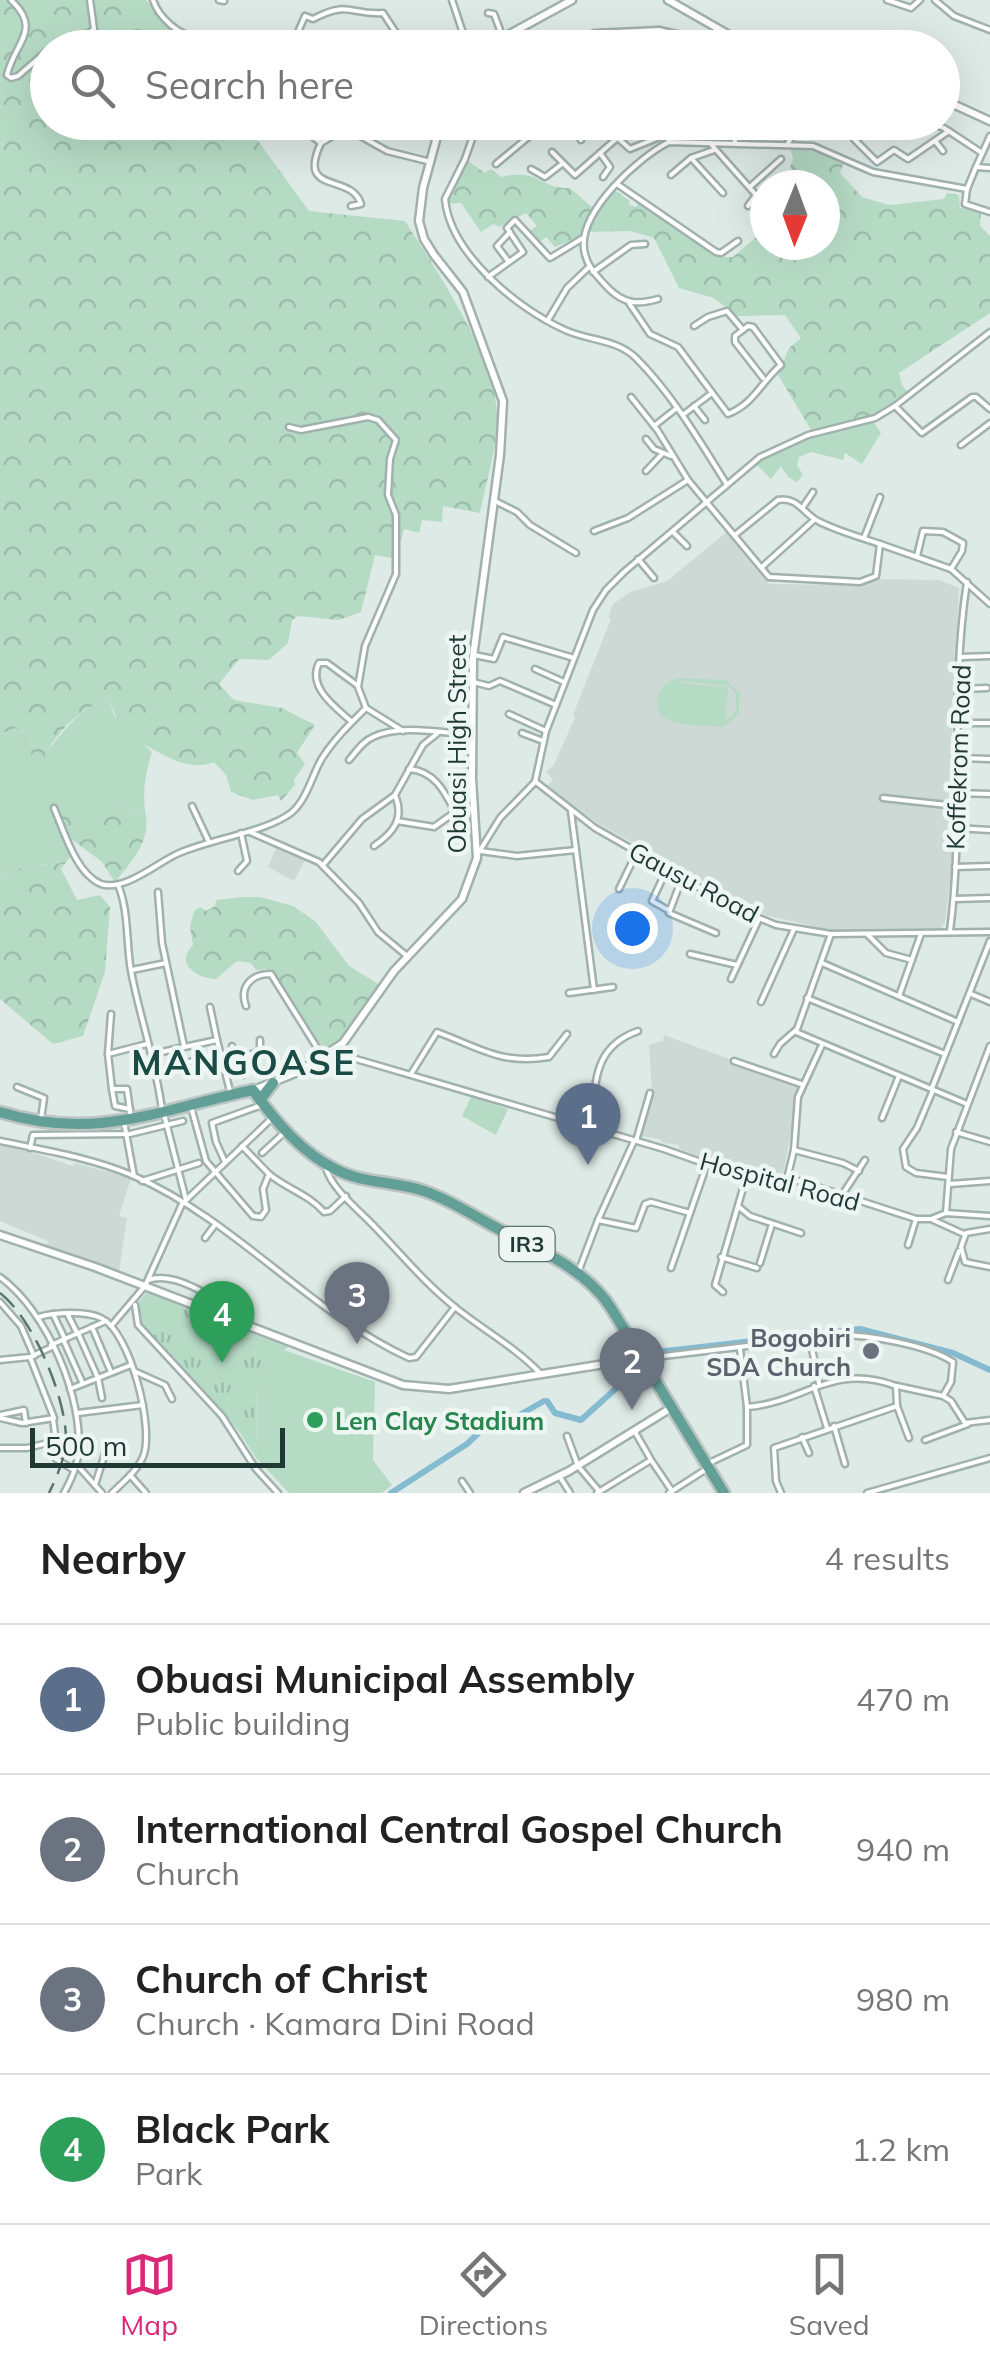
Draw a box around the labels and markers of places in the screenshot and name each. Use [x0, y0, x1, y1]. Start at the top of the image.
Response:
pin: 1 [556, 1082, 620, 1165]
pin: 3 [324, 1262, 390, 1344]
pin: 4 [190, 1280, 254, 1363]
place label: Bogobiri SDA Church [706, 1322, 851, 1382]
pin: 2 [600, 1328, 664, 1410]
marker: Bogobiri SDA Church [860, 1340, 882, 1362]
place label: Len Clay Stadium [335, 1405, 544, 1436]
marker: Len Clay Stadium [304, 1409, 326, 1431]

